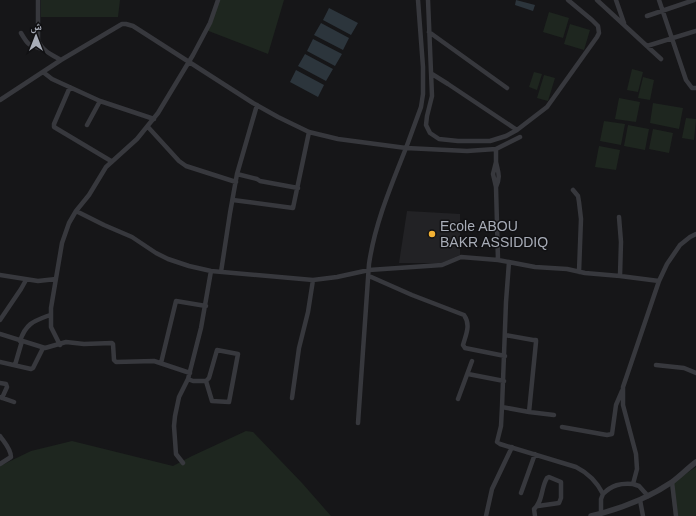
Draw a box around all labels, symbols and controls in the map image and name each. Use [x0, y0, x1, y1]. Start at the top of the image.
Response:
north arrow [16, 16, 56, 56]
text: ش [30, 20, 42, 34]
place label: Ecole ABOU BAKR ASSIDDIQ [440, 218, 548, 250]
marker: Ecole ABOU BAKR ASSIDDIQ [427, 229, 437, 239]

